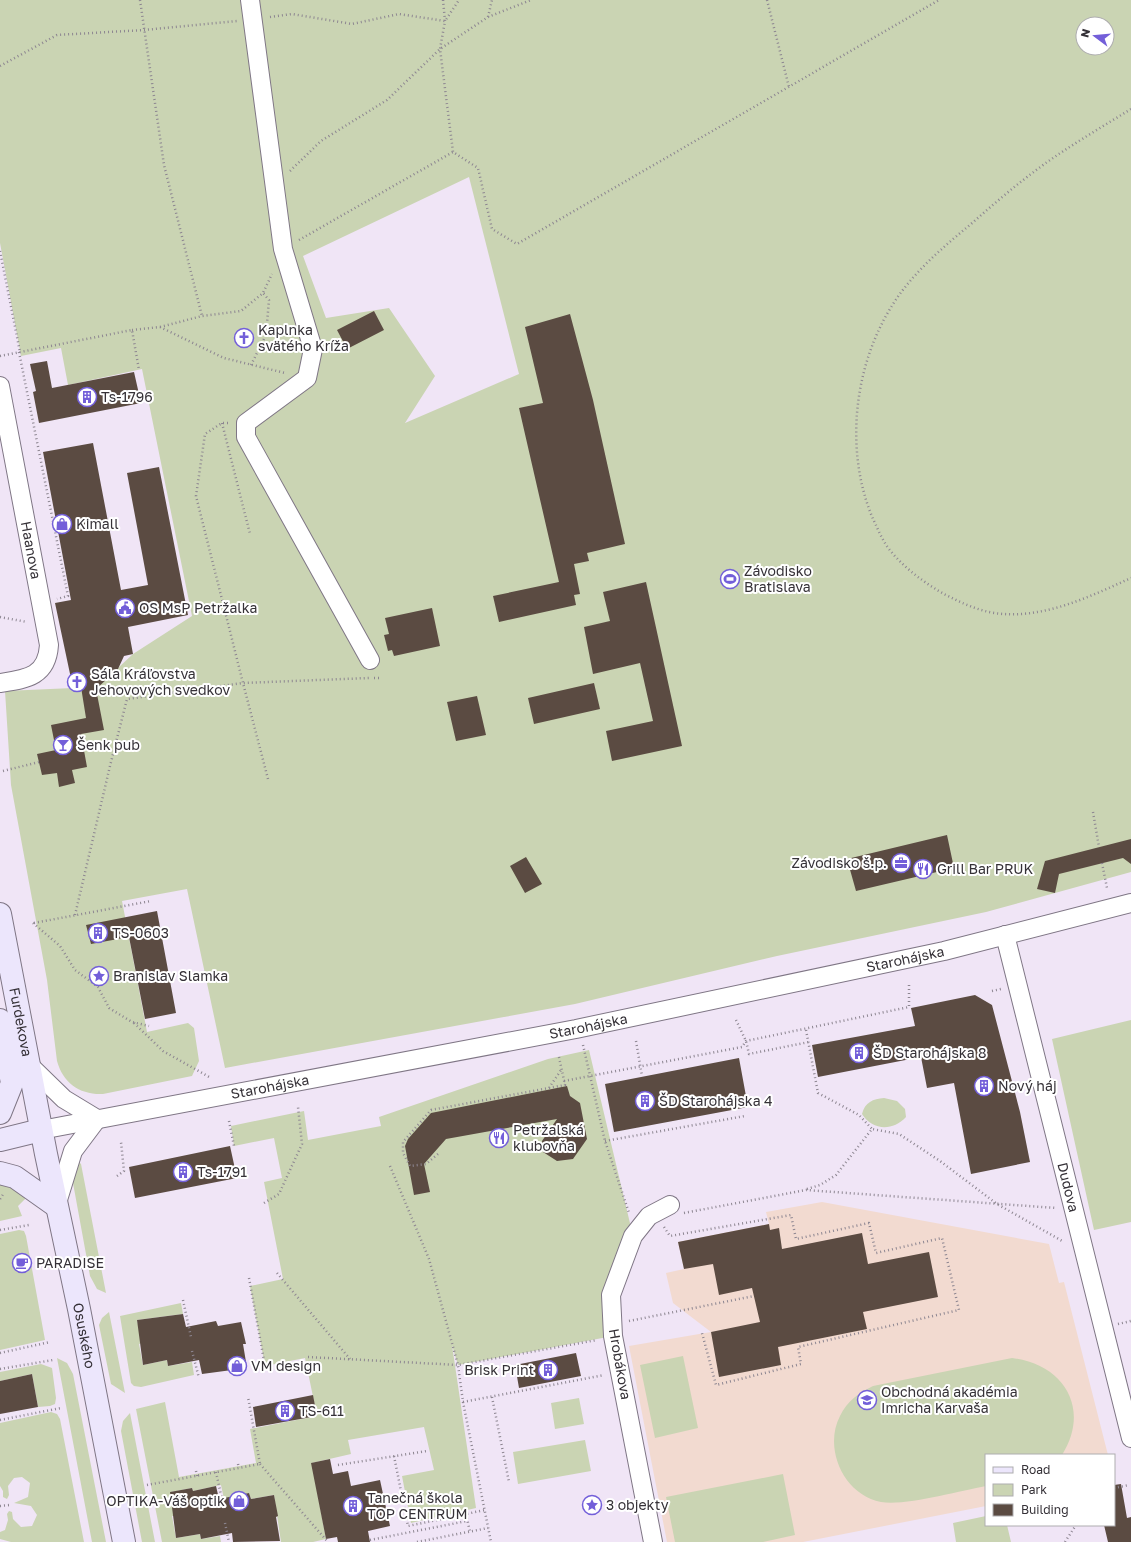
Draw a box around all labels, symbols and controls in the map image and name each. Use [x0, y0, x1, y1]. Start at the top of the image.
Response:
north arrow [1075, 16, 1115, 56]
text: N [1078, 27, 1092, 39]
place label: Kaplnka svätého Kríža [258, 321, 349, 354]
church icon: Kaplnka svätého Kríža [233, 327, 255, 349]
building icon: Ts-1796 [76, 386, 98, 408]
place label: Ts-1796 [101, 388, 153, 405]
shop icon: Kimall [51, 513, 73, 535]
place label: Kimall [76, 515, 119, 532]
street label: Haanova [18, 520, 45, 580]
place label: Závodisko Bratislava [744, 562, 812, 595]
sports icon: Závodisko Bratislava [719, 568, 741, 590]
public building icon: OS MsP Petržalka [114, 597, 136, 619]
place label: OS MsP Petržalka [139, 599, 258, 616]
place label: Sála Kráľovstva Jehovových svedkov [91, 665, 230, 698]
church icon: Sála Kráľovstva Jehovových svedkov [66, 671, 88, 693]
bar icon: Šenk pub [52, 734, 74, 756]
place label: Šenk pub [77, 736, 140, 753]
office icon: Závodisko š.p. [890, 852, 912, 874]
place label: Závodisko š.p. [792, 854, 887, 871]
restaurant icon: Grill Bar PRUK [912, 858, 934, 880]
place label: Grill Bar PRUK [937, 860, 1034, 877]
building icon: TS-0603 [87, 922, 109, 944]
place label: TS-0603 [112, 924, 169, 941]
street label: Starohájska [865, 942, 946, 975]
place icon: Branislav Slamka [88, 965, 110, 987]
place label: Branislav Slamka [113, 967, 228, 984]
street label: Furdekova [6, 986, 36, 1058]
street label: Starohájska [548, 1009, 629, 1042]
building icon: ŠD Starohájska 8 [848, 1042, 870, 1064]
place label: ŠD Starohájska 8 [873, 1044, 987, 1061]
street label: Starohájska [229, 1071, 310, 1102]
building icon: Nový háj [973, 1075, 995, 1097]
place label: Nový háj [998, 1077, 1057, 1094]
building icon: ŠD Starohájska 4 [634, 1090, 656, 1112]
place label: ŠD Starohájska 4 [659, 1092, 773, 1109]
place label: Petržalská klubovňa [513, 1121, 584, 1154]
restaurant icon: Petržalská klubovňa [488, 1127, 510, 1149]
building icon: Ts-1791 [172, 1161, 194, 1183]
street label: Dudova [1054, 1161, 1083, 1214]
place label: Ts-1791 [197, 1163, 247, 1180]
cafe icon: PARADISE [11, 1252, 33, 1274]
place label: PARADISE [36, 1254, 104, 1271]
street label: Osuského [70, 1301, 99, 1370]
street label: Hrobákova [606, 1327, 635, 1401]
shop icon: VM design [226, 1355, 248, 1377]
place label: VM design [251, 1357, 321, 1374]
building icon: Brisk Print [537, 1359, 559, 1381]
place label: Brisk Print [464, 1361, 534, 1378]
place label: Obchodná akadémia Imricha Karvaša [881, 1383, 1018, 1416]
school or university icon: Obchodná akadémia Imricha Karvaša [856, 1389, 878, 1411]
building icon: TS-611 [274, 1400, 296, 1422]
place label: TS-611 [299, 1402, 344, 1419]
legend [985, 1454, 1115, 1526]
text: Road [1021, 1462, 1050, 1477]
text: Park [1021, 1482, 1047, 1497]
place label: Tanečná škola TOP CENTRUM [367, 1489, 467, 1522]
shop icon: OPTIKA-Váš optik [228, 1490, 250, 1512]
place label: OPTIKA-Váš optik [106, 1492, 225, 1509]
place icon: 3 objekty [581, 1494, 603, 1516]
building icon: Tanečná škola TOP CENTRUM [342, 1495, 364, 1517]
place label: 3 objekty [606, 1496, 669, 1513]
text: Building [1021, 1502, 1069, 1517]

